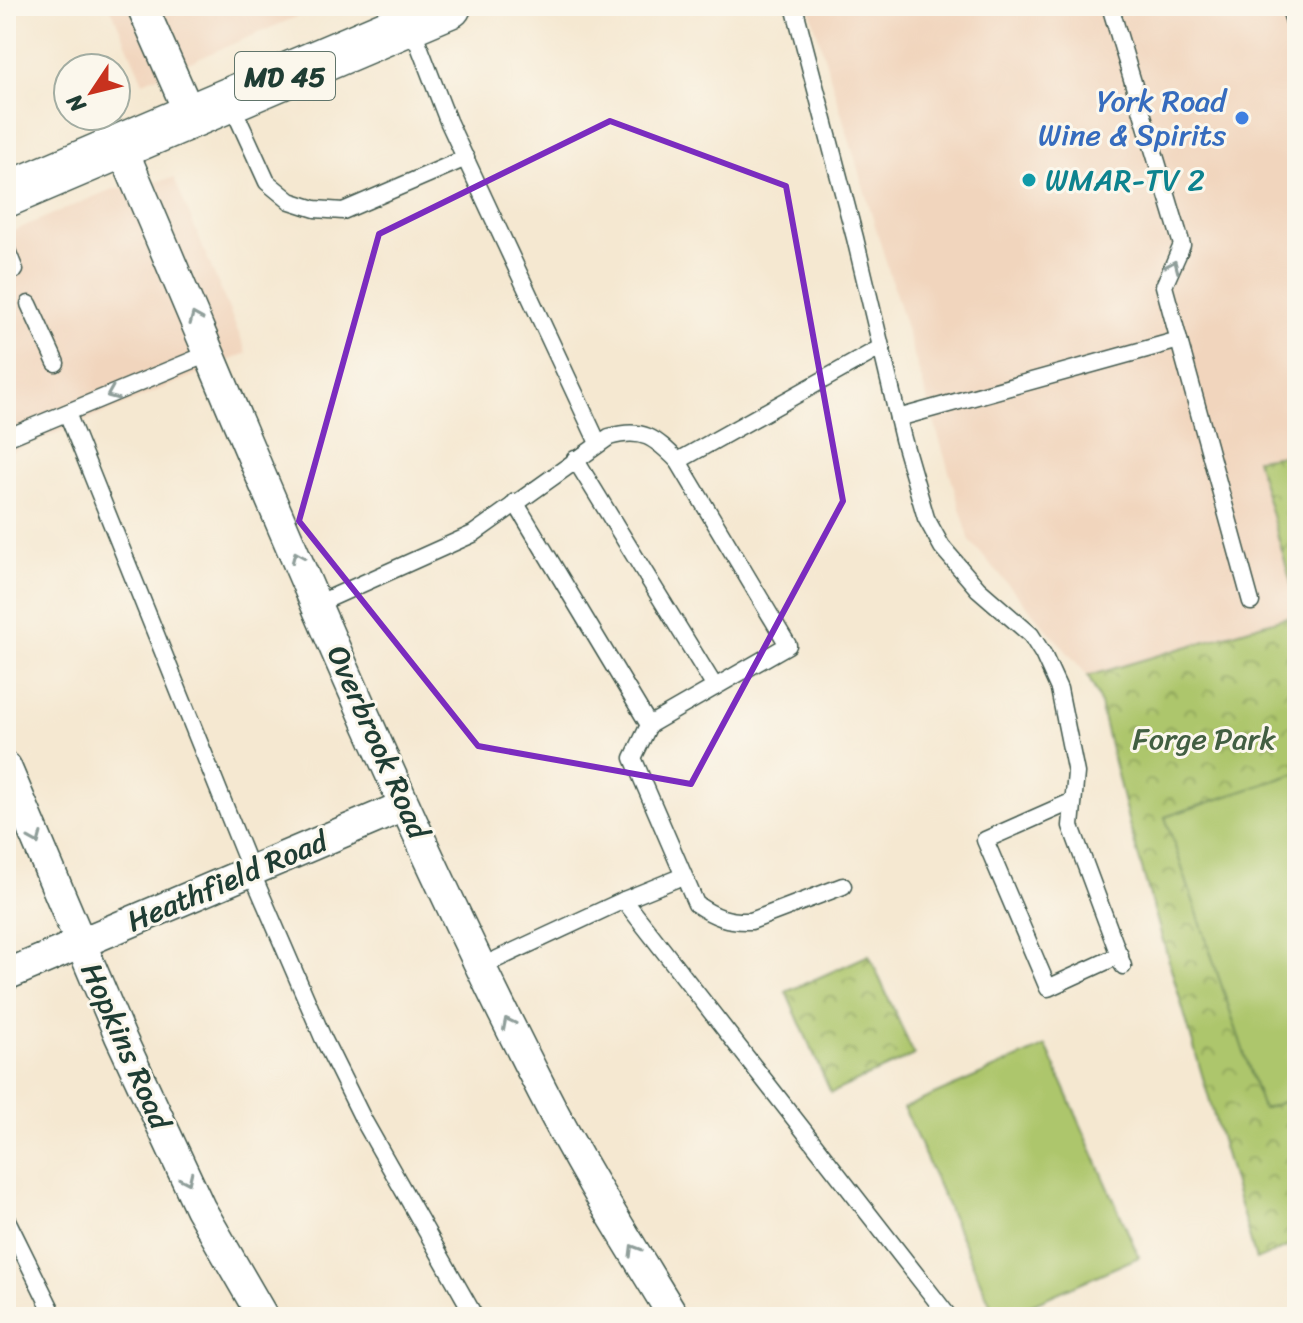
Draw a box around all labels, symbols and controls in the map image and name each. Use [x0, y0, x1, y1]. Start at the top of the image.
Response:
north arrow [52, 52, 132, 132]
road number: MD 45 [235, 52, 335, 100]
place label: York Road Wine & Spirits [1038, 74, 1228, 162]
text: N [55, 85, 97, 121]
marker: York Road Wine & Spirits [1233, 109, 1251, 127]
place label: WMAR-TV 2 [1045, 153, 1205, 207]
marker: WMAR-TV 2 [1020, 171, 1038, 189]
one-way arrow [1163, 260, 1179, 274]
one-way arrow [188, 311, 204, 326]
one-way arrow [106, 385, 120, 401]
one-way arrow [291, 550, 307, 565]
street label: Overbrook Road [311, 636, 446, 850]
park label: Forge Park [1132, 712, 1277, 766]
street label: Heathfield Road [118, 814, 338, 948]
one-way arrow [27, 831, 43, 845]
street label: Hopkins Road [65, 954, 188, 1140]
one-way arrow [502, 1016, 518, 1031]
one-way arrow [177, 1171, 193, 1185]
one-way arrow [628, 1244, 644, 1259]

